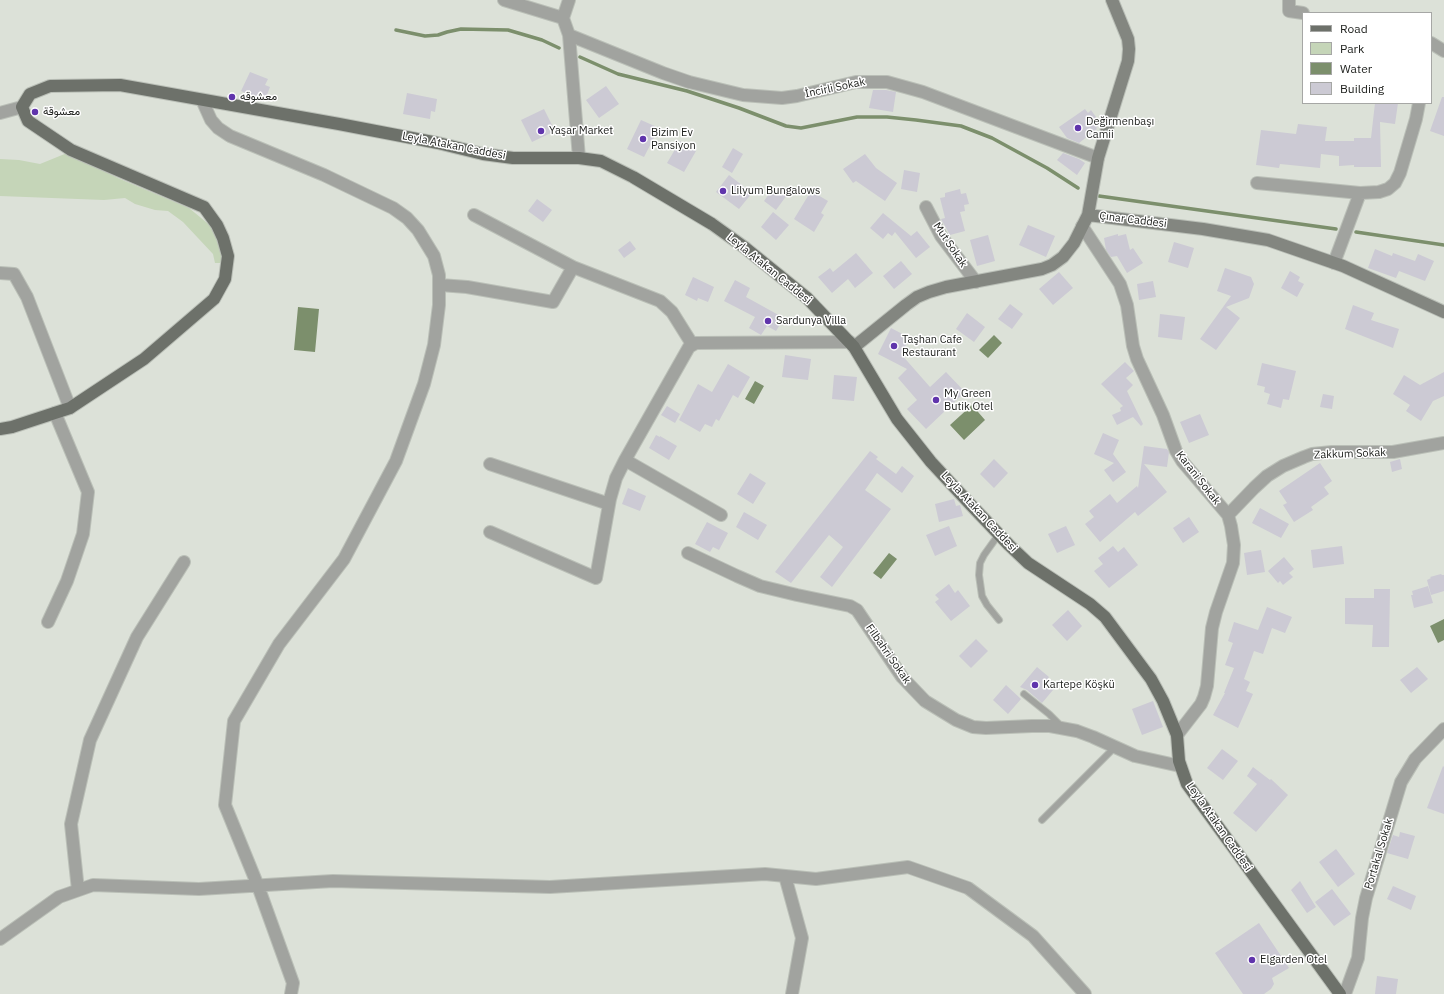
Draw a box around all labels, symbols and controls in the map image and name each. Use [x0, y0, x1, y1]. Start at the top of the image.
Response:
legend [1302, 12, 1432, 104]
text: Road [1340, 21, 1368, 36]
text: Park [1340, 41, 1364, 56]
text: Water [1340, 61, 1372, 76]
street label: İncirli Sokak [804, 75, 866, 101]
text: Building [1340, 81, 1384, 96]
place label: معشوقه [240, 90, 277, 104]
marker: معشوقه [227, 92, 237, 102]
place label: معشوقة [43, 105, 80, 119]
marker: معشوقة [30, 107, 40, 117]
place label: Değirmenbaşı Camii [1086, 115, 1154, 141]
marker: Değirmenbaşı Camii [1073, 123, 1083, 133]
place label: Yaşar Market [549, 124, 613, 138]
marker: Yaşar Market [536, 126, 546, 136]
place label: Bizim Ev Pansiyon [651, 126, 696, 152]
street label: Leyla Atakan Caddesi [401, 129, 507, 163]
marker: Bizim Ev Pansiyon [638, 134, 648, 144]
place label: Lilyum Bungalows [731, 184, 820, 198]
marker: Lilyum Bungalows [718, 186, 728, 196]
street label: Çınar Caddesi [1098, 209, 1168, 231]
street label: Mut Sokak [930, 220, 970, 270]
street label: Leyla Atakan Caddesi [724, 231, 814, 307]
place label: Sardunya Villa [776, 314, 846, 328]
marker: Sardunya Villa [763, 316, 773, 326]
place label: Taşhan Cafe Restaurant [902, 333, 962, 359]
marker: Taşhan Cafe Restaurant [889, 341, 899, 351]
place label: My Green Butik Otel [944, 387, 993, 413]
marker: My Green Butik Otel [931, 395, 941, 405]
street label: Zakkum Sokak [1314, 446, 1386, 462]
street label: Karani Sokak [1173, 449, 1223, 507]
street label: Leyla Atakan Caddesi [938, 469, 1020, 555]
street label: Filbahri Sokak [863, 622, 913, 686]
place label: Kartepe Köşkü [1043, 678, 1115, 692]
marker: Kartepe Köşkü [1030, 680, 1040, 690]
street label: Leyla Atakan Caddesi [1183, 780, 1255, 874]
street label: Portakal Sokak [1362, 817, 1396, 891]
place label: Elgarden Otel [1260, 953, 1327, 967]
marker: Elgarden Otel [1247, 955, 1257, 965]

